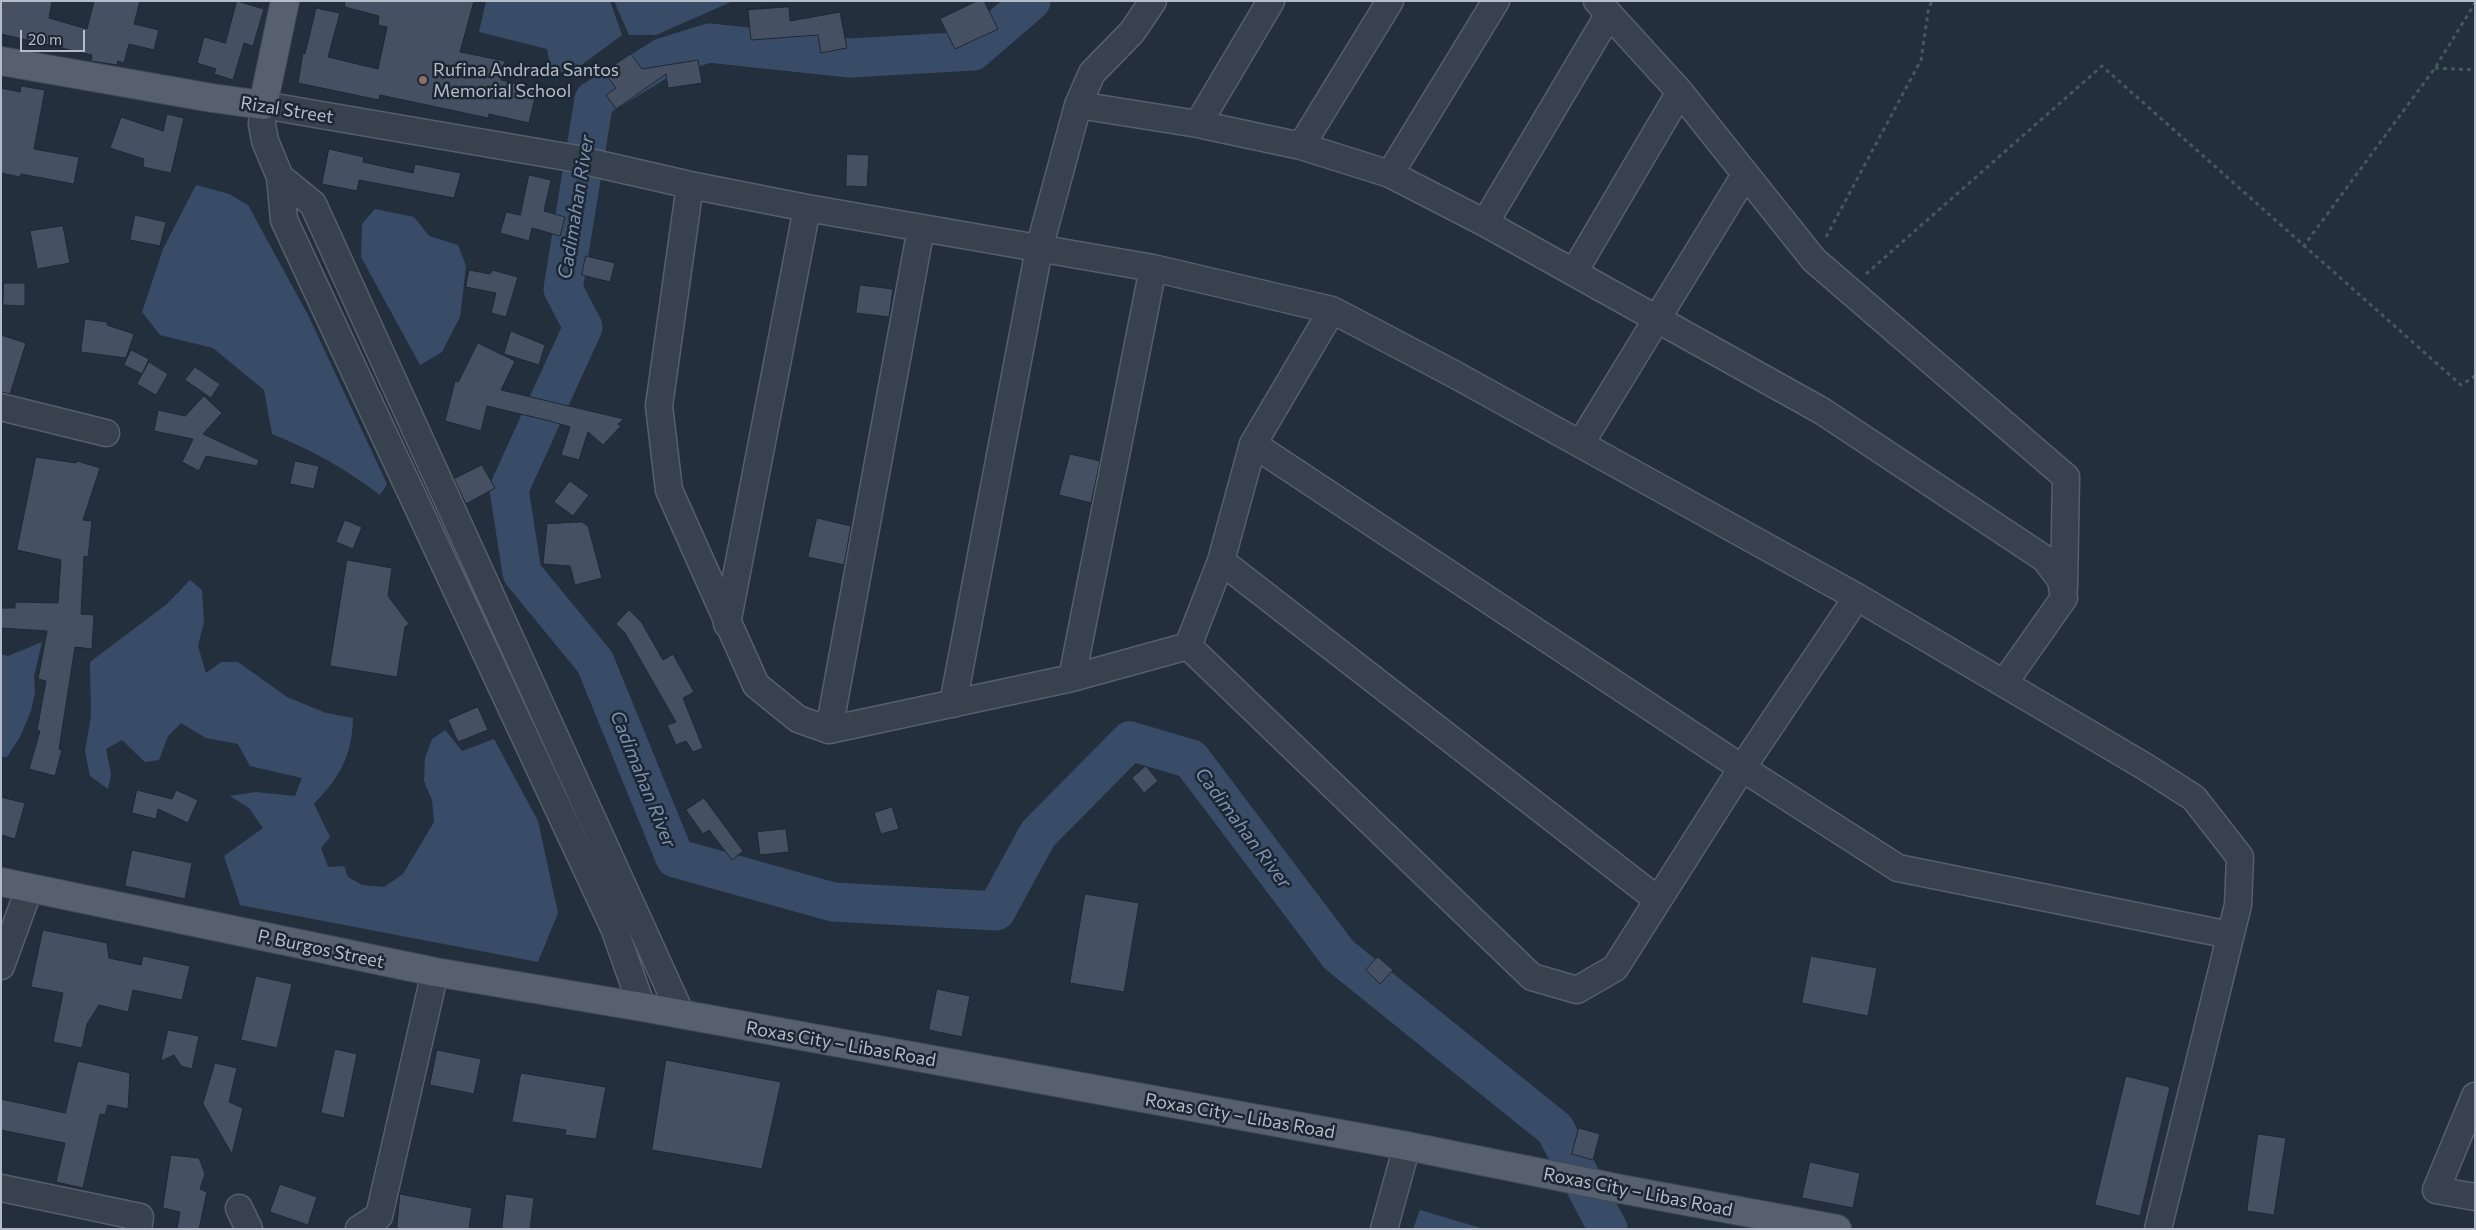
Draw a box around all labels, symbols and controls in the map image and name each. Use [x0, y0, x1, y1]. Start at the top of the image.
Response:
scale bar [22, 20, 88, 52]
text: 20 m [28, 30, 62, 48]
place label: Rufina Andrada Santos Memorial School [433, 59, 619, 102]
marker: Rufina Andrada Santos Memorial School [417, 74, 429, 86]
street label: Rizal Street [239, 92, 335, 128]
water label: Cadimahan River [553, 133, 599, 281]
water label: Cadimahan River [605, 707, 681, 851]
water label: Cadimahan River [1190, 763, 1296, 893]
street label: P. Burgos Street [256, 925, 386, 973]
street label: Roxas City – Libas Road [744, 1017, 938, 1071]
street label: Roxas City – Libas Road [1143, 1089, 1337, 1143]
street label: Roxas City – Libas Road [1542, 1163, 1734, 1221]

